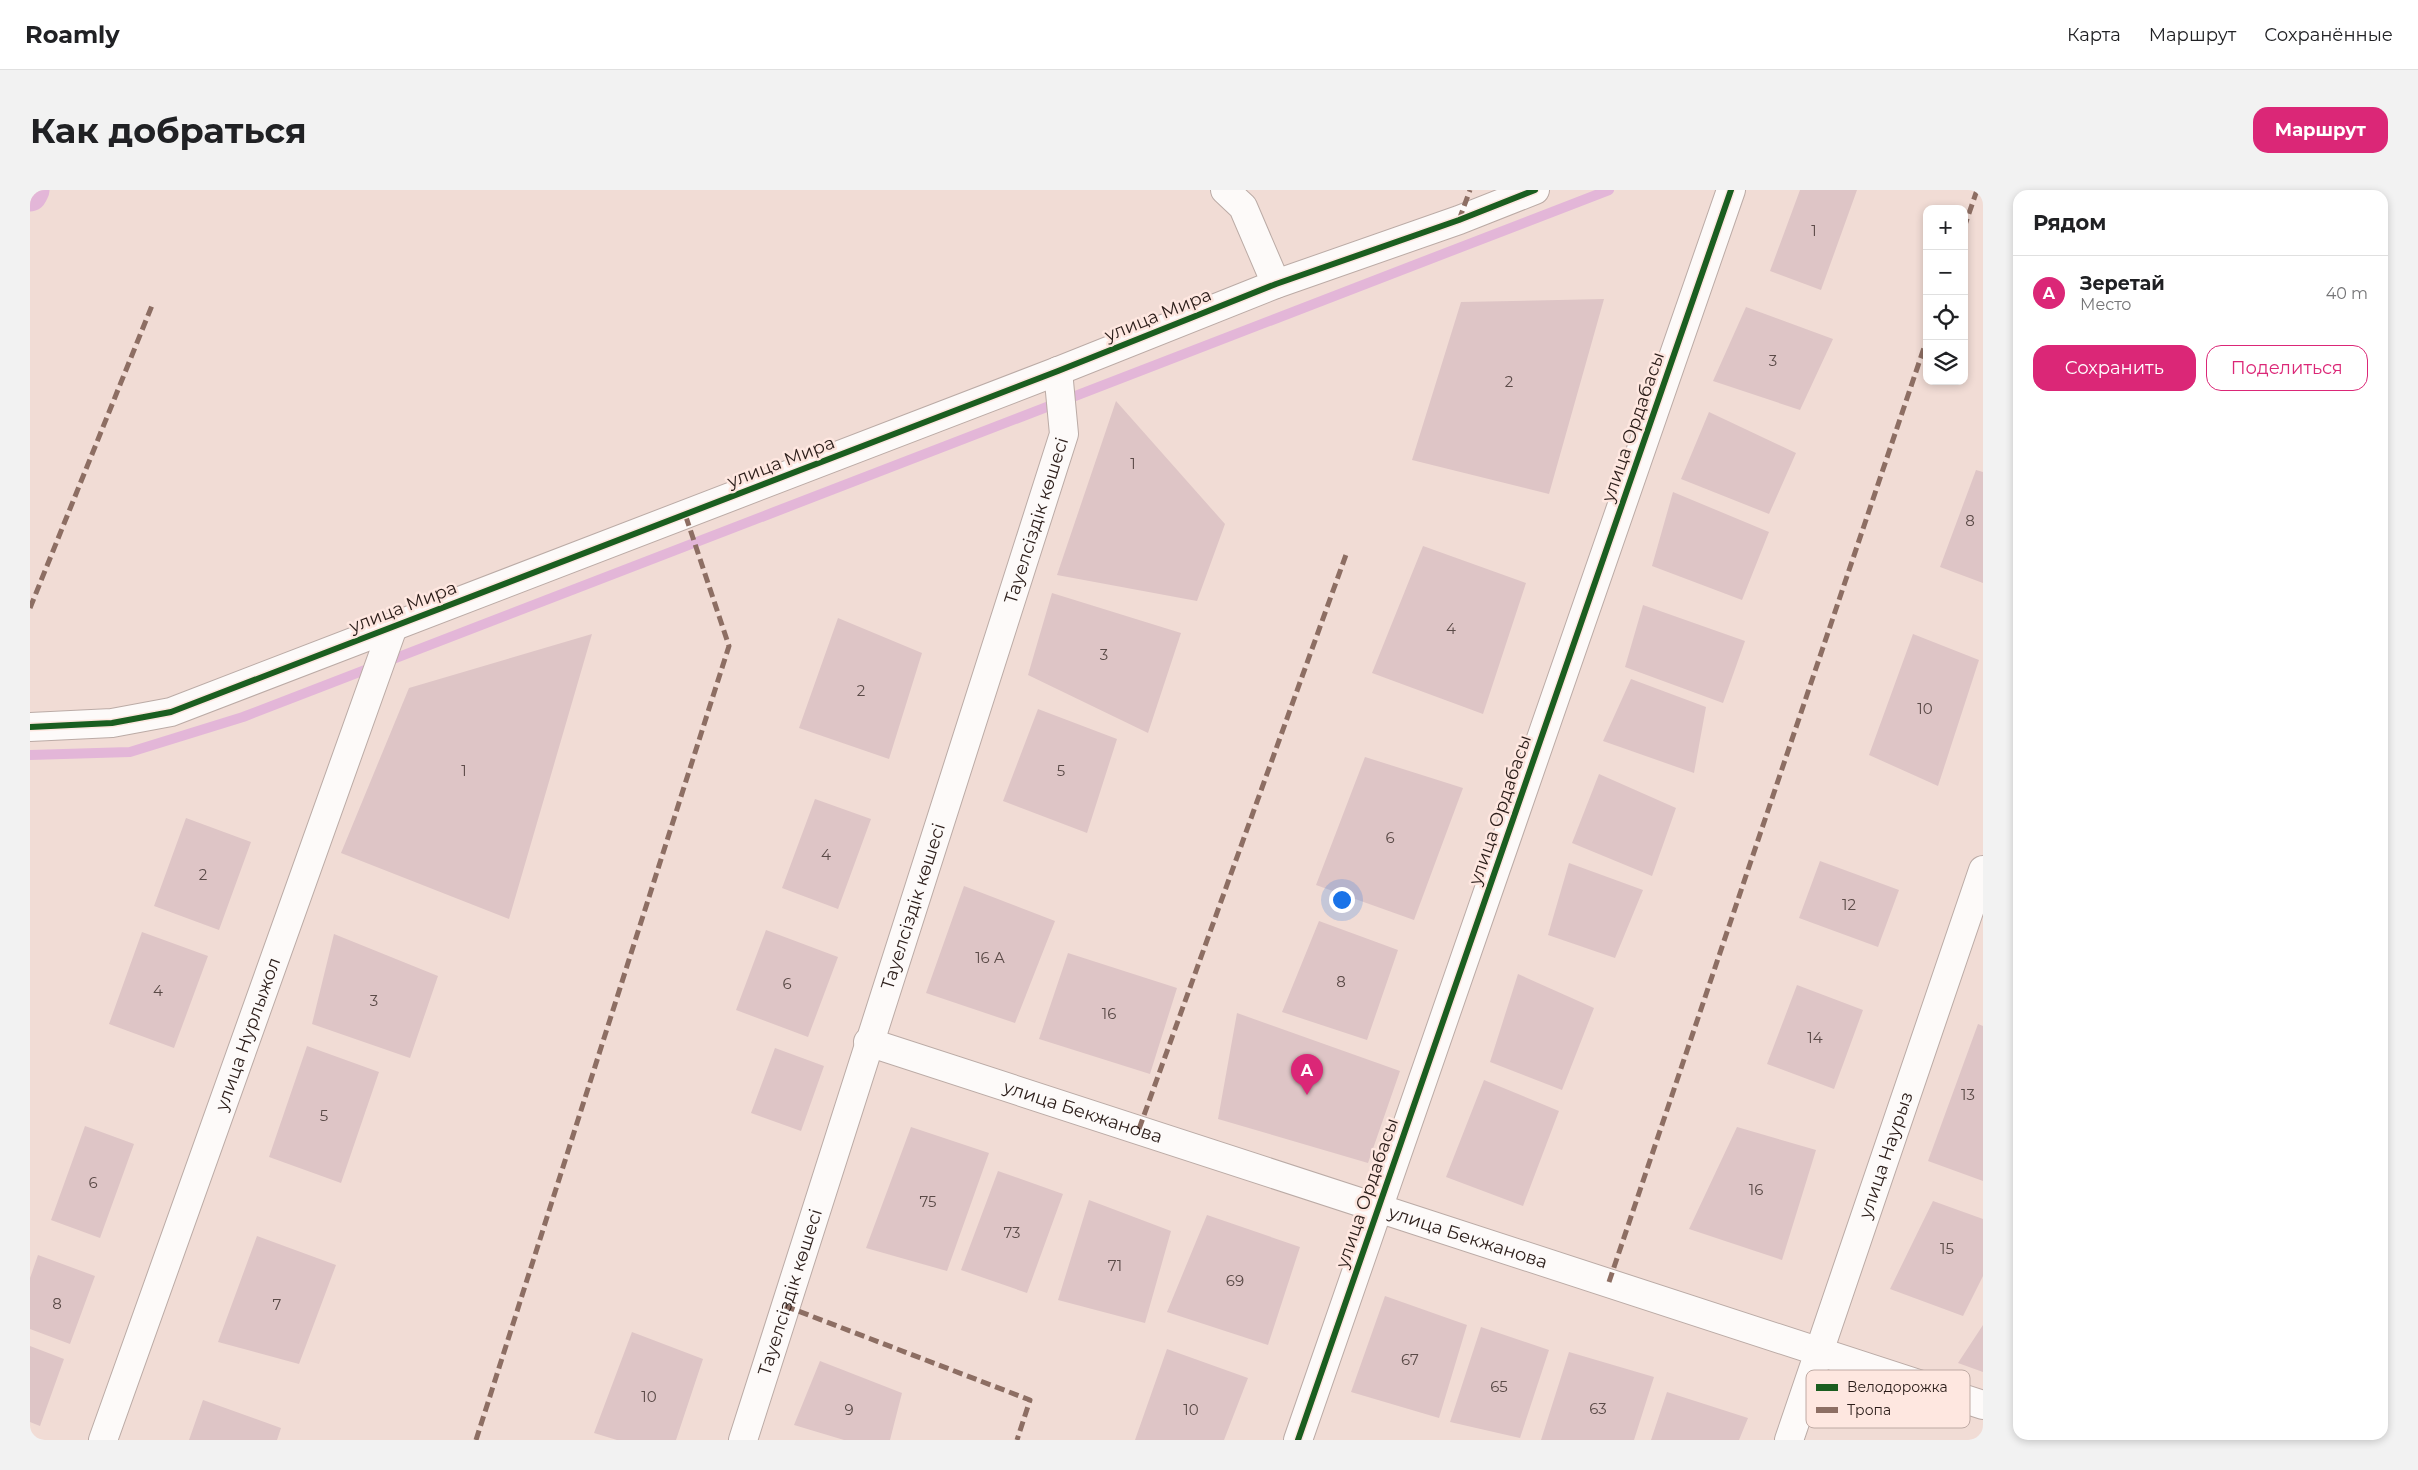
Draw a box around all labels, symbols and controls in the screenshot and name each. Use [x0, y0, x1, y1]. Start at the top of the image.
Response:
text: Roamly [25, 20, 120, 49]
text: Карта [2067, 24, 2121, 46]
text: Маршрут [2149, 24, 2236, 46]
text: Сохранённые [2264, 24, 2393, 46]
button: Маршрут [2253, 107, 2388, 153]
text: Как добраться [30, 109, 307, 152]
map controls [1923, 205, 1968, 385]
button: + [1923, 205, 1968, 250]
text: Рядом [2033, 210, 2106, 235]
house number: 1 [1811, 221, 1817, 240]
button: − [1923, 250, 1968, 295]
text: Зеретай [2080, 272, 2165, 295]
street label: улица Мира [1100, 284, 1215, 347]
text: A [2043, 284, 2055, 303]
text: 40 m [2326, 284, 2368, 303]
button: locate [1923, 295, 1968, 340]
text: Место [2080, 295, 2132, 314]
button: layers [1923, 340, 1968, 385]
button: Сохранить [2033, 345, 2196, 391]
button: Поделиться [2206, 345, 2368, 391]
street label: улица Ордабасы [1597, 349, 1669, 506]
house number: 3 [1769, 351, 1777, 370]
house number: 2 [1505, 372, 1513, 391]
street label: улица Мира [723, 431, 838, 493]
street label: Тауелсіздік көшесі [999, 435, 1073, 607]
house number: 1 [1130, 454, 1136, 473]
house number: 8 [1965, 511, 1975, 530]
street label: улица Мира [345, 576, 460, 638]
house number: 4 [1446, 619, 1456, 638]
house number: 3 [1100, 645, 1108, 664]
house number: 2 [857, 681, 865, 700]
house number: 10 [1917, 699, 1933, 718]
street label: улица Ордабасы [1464, 732, 1536, 889]
house number: 1 [461, 761, 467, 780]
house number: 5 [1057, 761, 1065, 780]
street label: Тауелсіздік көшесі [876, 820, 950, 993]
house number: 6 [1385, 828, 1395, 847]
house number: 4 [821, 845, 831, 864]
house number: 2 [199, 865, 207, 884]
your location [1329, 887, 1355, 913]
house number: 12 [1842, 895, 1856, 914]
house number: 16 А [975, 948, 1005, 967]
street label: улица Нурлыжол [210, 955, 285, 1114]
house number: 8 [1336, 972, 1346, 991]
house number: 6 [782, 974, 792, 993]
house number: 4 [153, 981, 163, 1000]
house number: 3 [370, 991, 378, 1010]
house number: 16 [1102, 1004, 1116, 1023]
house number: 14 [1807, 1028, 1823, 1047]
pin: A [1291, 1054, 1323, 1095]
street label: улица Бекжанова [1000, 1076, 1165, 1148]
house number: 13 [1961, 1085, 1975, 1104]
street label: улица Наурыз [1854, 1089, 1918, 1222]
house number: 5 [320, 1106, 328, 1125]
street label: улица Ордабасы [1331, 1115, 1403, 1272]
house number: 6 [88, 1173, 98, 1192]
house number: 16 [1749, 1180, 1763, 1199]
house number: 75 [919, 1192, 937, 1211]
street label: улица Бекжанова [1385, 1201, 1550, 1273]
street label: Тауелсіздік көшесі [753, 1206, 827, 1378]
house number: 73 [1003, 1223, 1021, 1242]
house number: 15 [1940, 1239, 1954, 1258]
house number: 71 [1108, 1256, 1122, 1275]
house number: 69 [1226, 1271, 1244, 1290]
house number: 8 [52, 1294, 62, 1313]
house number: 7 [273, 1295, 282, 1314]
house number: 67 [1401, 1350, 1419, 1369]
legend [1806, 1370, 1970, 1428]
house number: 65 [1490, 1377, 1508, 1396]
text: Велодорожка [1847, 1378, 1948, 1396]
house number: 10 [641, 1387, 657, 1406]
house number: 63 [1589, 1399, 1607, 1418]
house number: 9 [844, 1400, 854, 1419]
house number: 10 [1183, 1400, 1199, 1419]
text: Тропа [1847, 1401, 1891, 1419]

